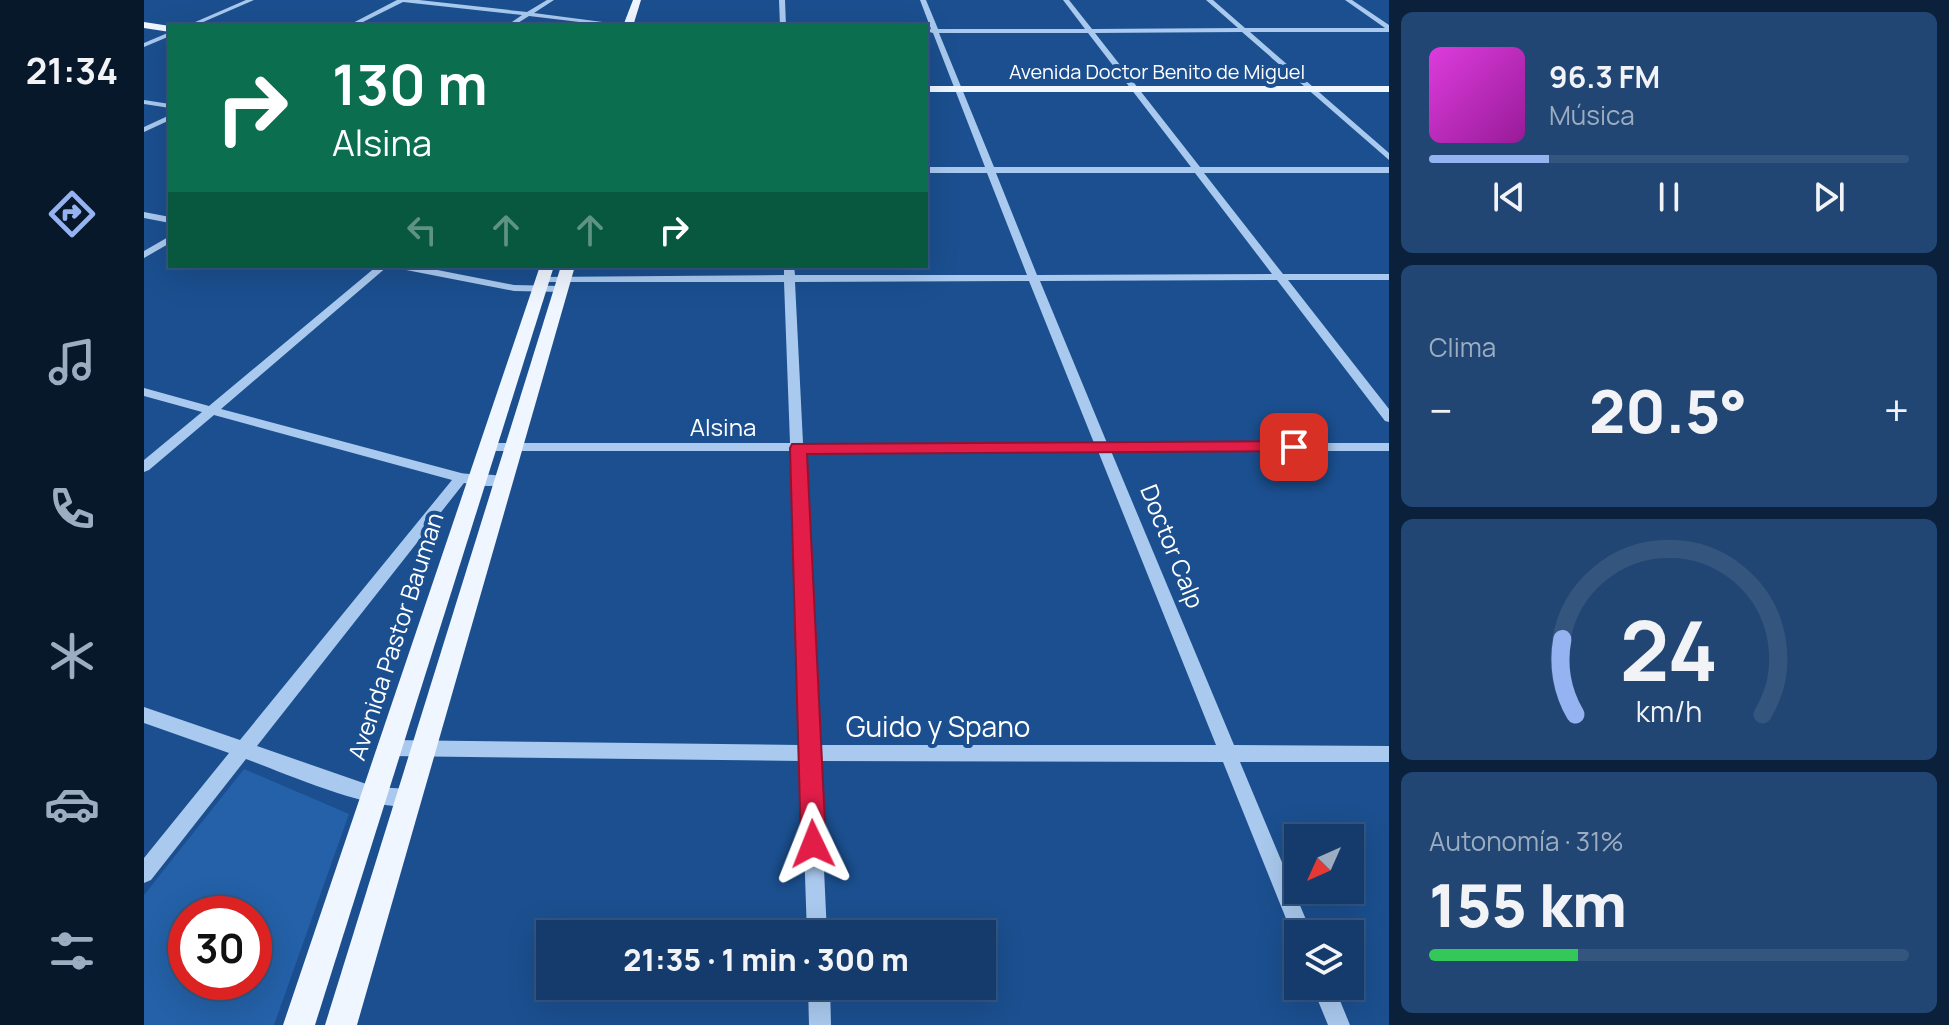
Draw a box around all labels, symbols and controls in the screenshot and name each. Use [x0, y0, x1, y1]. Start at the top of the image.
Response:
text: 130 m [332, 45, 488, 122]
text: 21:34 [26, 46, 118, 95]
icon: right [200, 56, 304, 160]
text: 96.3 FM [1549, 56, 1660, 97]
street label: Avenida Doctor Benito de Miguel [1009, 58, 1305, 85]
text: Música [1549, 97, 1635, 133]
text: Alsina [332, 118, 432, 167]
icon: previous [1487, 175, 1531, 219]
icon: pause [1647, 175, 1691, 219]
icon: next [1807, 175, 1851, 219]
icon: directions [44, 186, 100, 242]
icon: left [400, 208, 444, 252]
icon: ahead [484, 208, 528, 252]
icon: ahead [568, 208, 612, 252]
icon: right [652, 208, 696, 252]
text: Clima [1429, 329, 1496, 365]
icon: music [44, 334, 100, 390]
text: 20.5° [1589, 369, 1747, 451]
text: − [1429, 380, 1453, 440]
text: + [1884, 380, 1909, 440]
street label: Alsina [690, 410, 756, 443]
pin [1260, 413, 1328, 481]
icon: arrive [1272, 425, 1316, 469]
street label: Doctor Calp [1133, 479, 1213, 613]
icon: phone [44, 481, 100, 537]
street label: Avenida Pastor Bauman [339, 508, 451, 764]
text: 24 [1620, 592, 1718, 706]
icon: climate [44, 628, 100, 684]
text: km/h [1636, 692, 1702, 731]
street label: Guido y Spano [846, 707, 1030, 745]
icon: car [44, 776, 100, 832]
position arrow [771, 802, 855, 886]
text: Autonomía · 31% [1429, 823, 1624, 859]
north arrow [1284, 824, 1364, 904]
map controls [1284, 824, 1364, 1000]
text: 155 km [1429, 863, 1627, 945]
speed limit sign: 30 [168, 896, 272, 1000]
button: layers [1284, 920, 1364, 1000]
icon: filters [44, 923, 100, 979]
text: 21:35 · 1 min · 300 m [623, 939, 909, 980]

